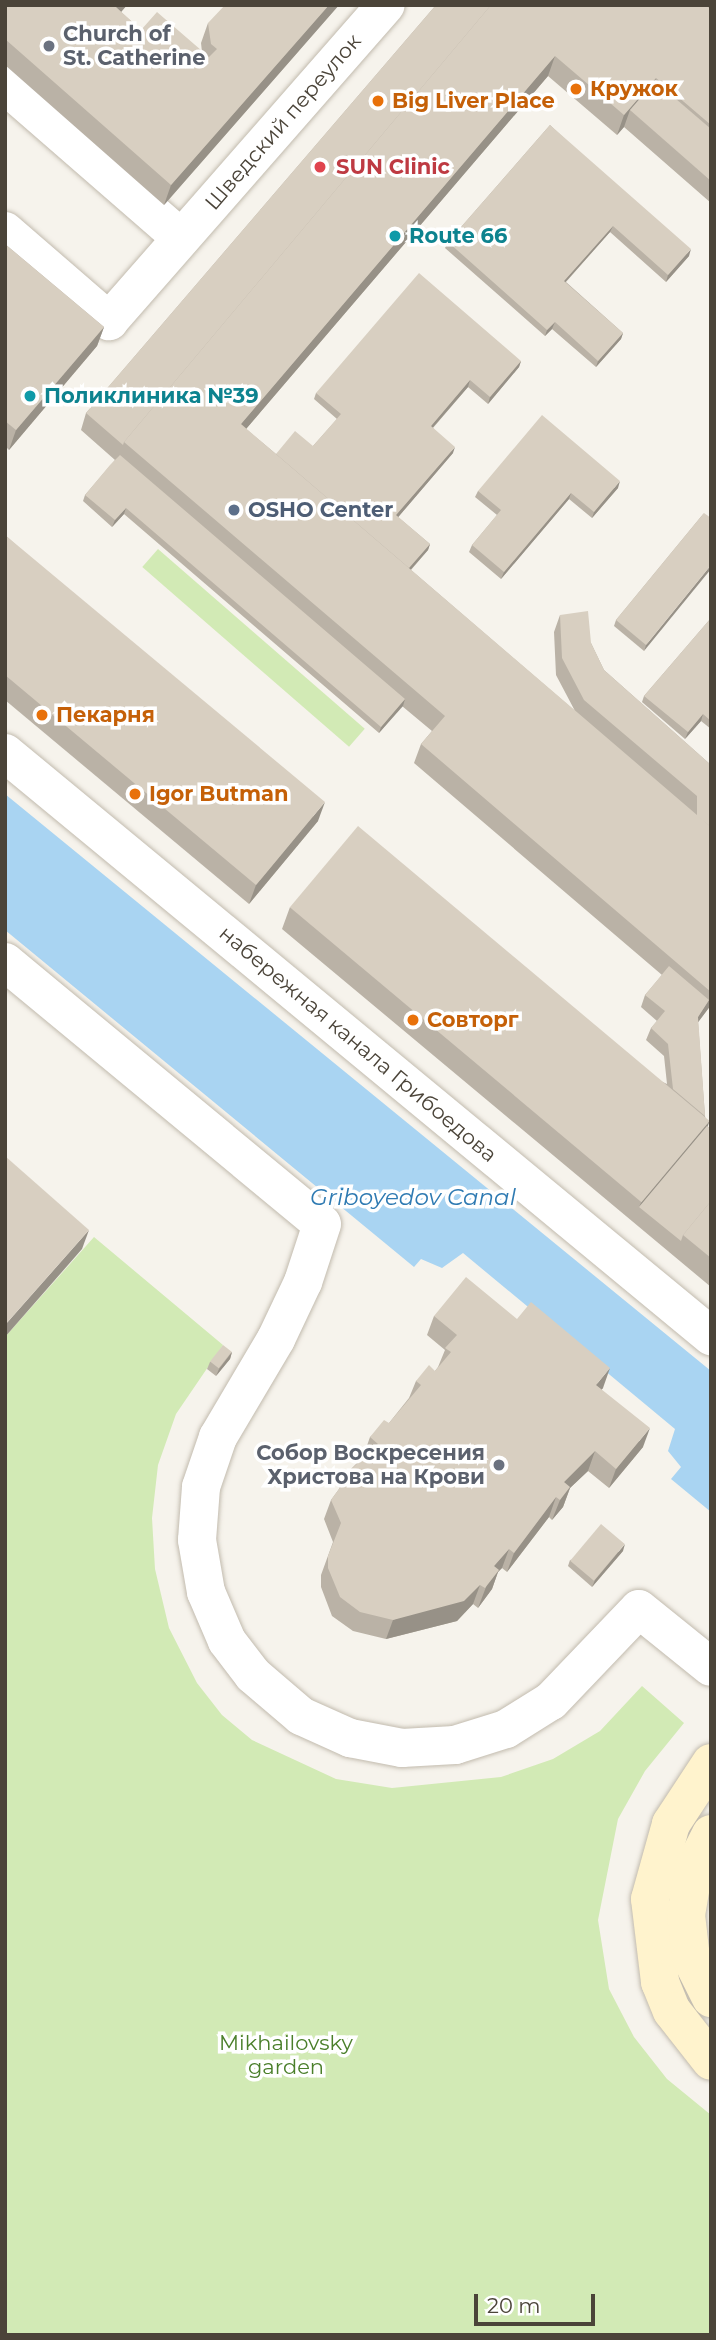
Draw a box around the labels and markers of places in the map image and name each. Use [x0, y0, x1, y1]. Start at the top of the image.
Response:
place label: Church of St. Catherine [63, 21, 205, 71]
marker: Church of St. Catherine [41, 38, 57, 54]
place label: Кружок [590, 76, 678, 102]
marker: Кружок [568, 81, 584, 97]
place label: Big Liver Place [392, 88, 555, 114]
marker: Big Liver Place [370, 93, 386, 109]
place label: SUN Clinic [336, 154, 450, 180]
marker: SUN Clinic [310, 157, 330, 177]
place label: Route 66 [409, 223, 507, 249]
marker: Route 66 [387, 228, 403, 244]
place label: Поликлиника №39 [44, 383, 259, 409]
marker: Поликлиника №39 [22, 388, 38, 404]
place label: OSHO Center [248, 497, 393, 523]
marker: OSHO Center [226, 502, 242, 518]
place label: Пекарня [56, 702, 155, 728]
marker: Пекарня [34, 707, 50, 723]
place label: Igor Butman [149, 781, 288, 807]
marker: Igor Butman [127, 786, 143, 802]
place label: Совторг [427, 1007, 519, 1033]
marker: Совторг [405, 1012, 421, 1028]
place label: Собор Воскресения Христова на Крови [256, 1440, 485, 1490]
marker: Собор Воскресения Христова на Крови [491, 1457, 507, 1473]

